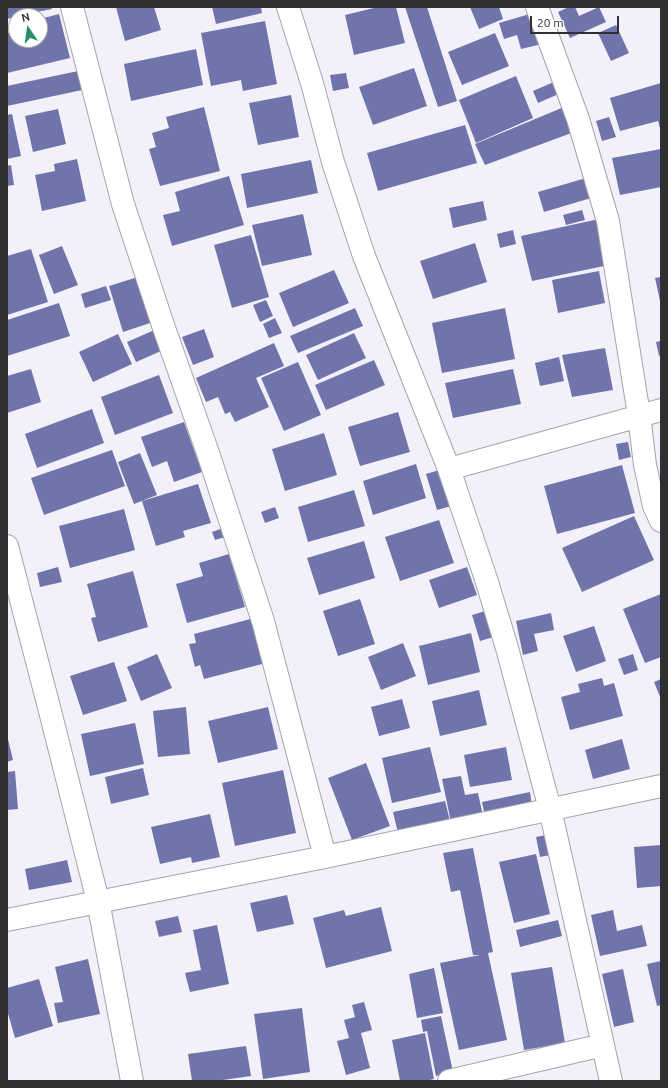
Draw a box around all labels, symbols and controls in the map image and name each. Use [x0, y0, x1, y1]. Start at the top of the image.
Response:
north arrow [8, 8, 48, 48]
scale bar [532, 8, 621, 34]
text: N [20, 11, 31, 24]
text: 20 m [537, 16, 564, 29]

